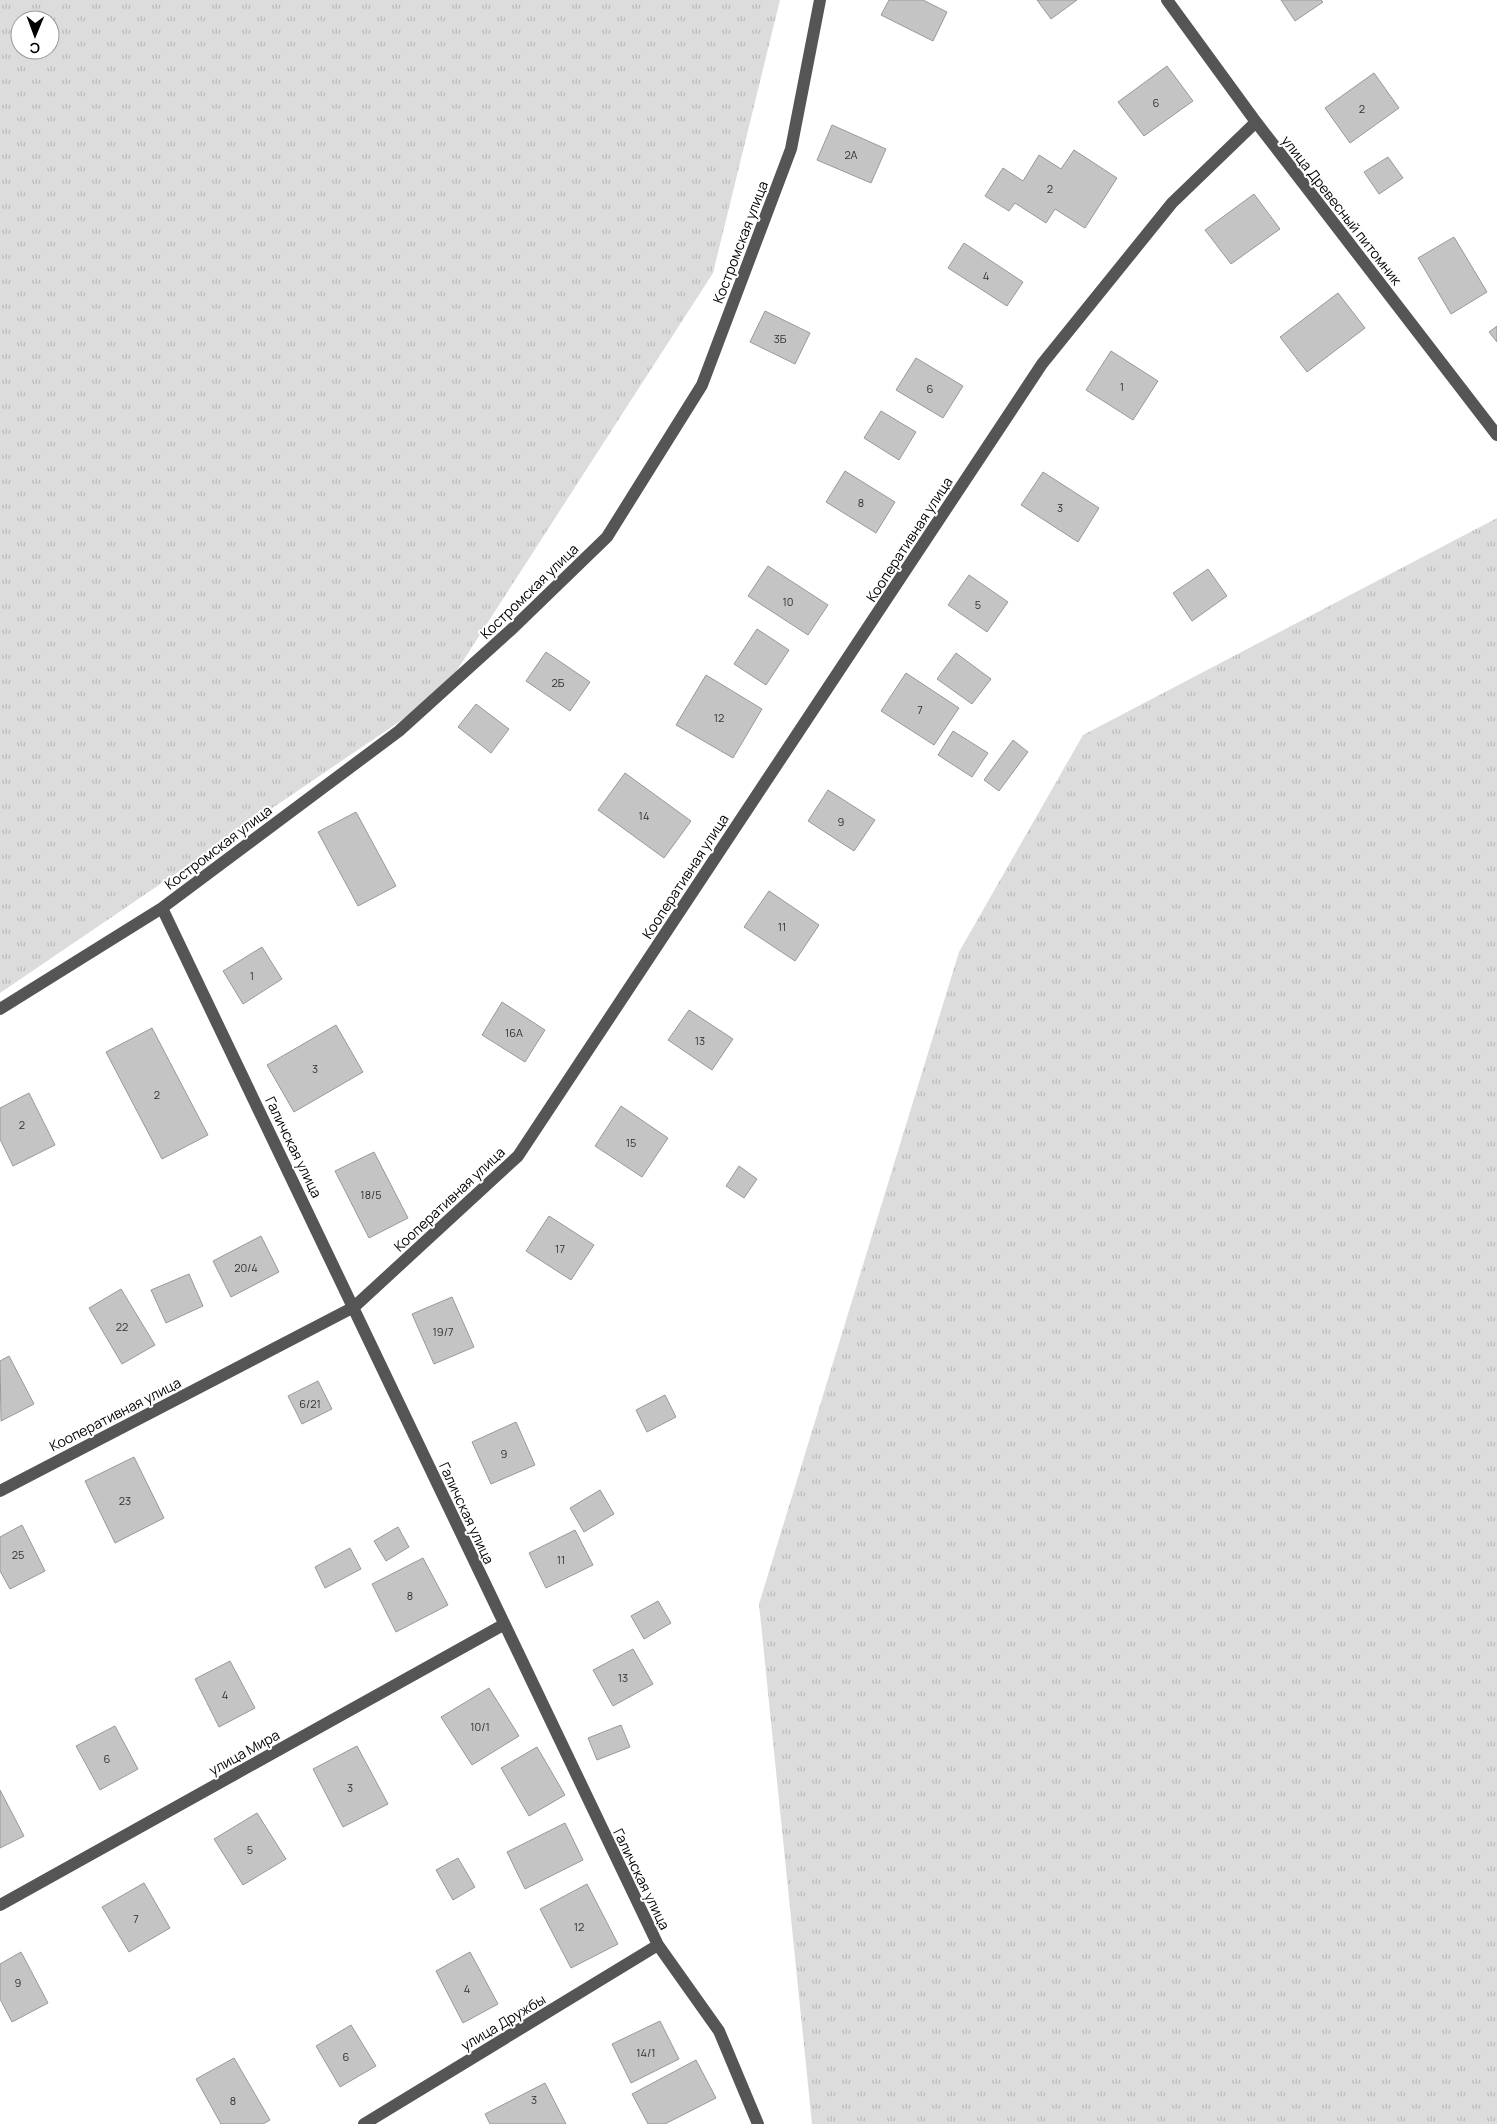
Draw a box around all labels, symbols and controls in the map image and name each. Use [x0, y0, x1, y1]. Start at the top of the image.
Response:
north arrow [10, 10, 60, 60]
text: С [29, 39, 40, 58]
house number: 6 [1153, 95, 1160, 110]
house number: 2 [1359, 101, 1365, 116]
street label: улица Древесный питомник [1278, 131, 1407, 290]
house number: 2А [844, 147, 858, 162]
street label: Костромская улица [708, 178, 772, 306]
house number: 2 [1047, 181, 1053, 196]
house number: 4 [983, 268, 989, 283]
house number: 3Б [774, 331, 787, 346]
house number: 1 [1120, 379, 1124, 394]
house number: 6 [927, 381, 934, 396]
street label: Кооперативная улица [861, 473, 957, 605]
house number: 8 [858, 495, 864, 510]
house number: 3 [1057, 500, 1063, 515]
street label: Костромская улица [476, 539, 582, 643]
house number: 10 [782, 594, 794, 609]
house number: 5 [975, 597, 981, 612]
house number: 2Б [552, 675, 565, 690]
house number: 7 [917, 702, 923, 717]
house number: 12 [714, 710, 724, 725]
street label: Костромская улица [161, 800, 275, 894]
house number: 14 [639, 808, 649, 823]
street label: Кооперативная улица [637, 810, 733, 942]
house number: 9 [838, 814, 845, 829]
house number: 11 [778, 919, 786, 934]
house number: 1 [250, 968, 254, 983]
house number: 16А [505, 1025, 523, 1040]
house number: 13 [695, 1033, 705, 1048]
house number: 3 [312, 1061, 318, 1076]
house number: 2 [154, 1087, 160, 1102]
street label: Галичская улица [261, 1093, 327, 1201]
house number: 2 [19, 1117, 25, 1132]
house number: 15 [626, 1135, 636, 1150]
street label: Кооперативная улица [389, 1143, 509, 1255]
house number: 18/5 [360, 1187, 382, 1202]
house number: 17 [555, 1241, 565, 1256]
house number: 20/4 [234, 1260, 258, 1275]
house number: 22 [116, 1319, 128, 1334]
house number: 19/7 [433, 1324, 453, 1339]
street label: Кооперативная улица [46, 1373, 184, 1455]
house number: 6/21 [299, 1396, 321, 1411]
house number: 9 [501, 1446, 508, 1461]
street label: Галичская улица [435, 1459, 499, 1567]
house number: 23 [119, 1493, 131, 1508]
house number: 25 [12, 1547, 24, 1562]
house number: 11 [557, 1552, 565, 1567]
house number: 8 [407, 1588, 413, 1603]
house number: 13 [618, 1670, 628, 1685]
house number: 4 [222, 1687, 228, 1702]
house number: 10/1 [470, 1719, 490, 1734]
street label: улица Мира [205, 1725, 283, 1779]
house number: 6 [104, 1751, 111, 1766]
house number: 3 [347, 1780, 353, 1795]
street label: Галичская улица [609, 1825, 675, 1933]
house number: 5 [247, 1842, 253, 1857]
house number: 7 [133, 1911, 139, 1926]
house number: 12 [574, 1919, 584, 1934]
house number: 9 [15, 1975, 22, 1990]
house number: 4 [464, 1981, 470, 1996]
street label: улица Дружбы [457, 1989, 549, 2055]
house number: 14/1 [636, 2045, 656, 2060]
house number: 6 [343, 2049, 350, 2064]
house number: 3 [531, 2092, 537, 2107]
house number: 8 [230, 2093, 236, 2108]

